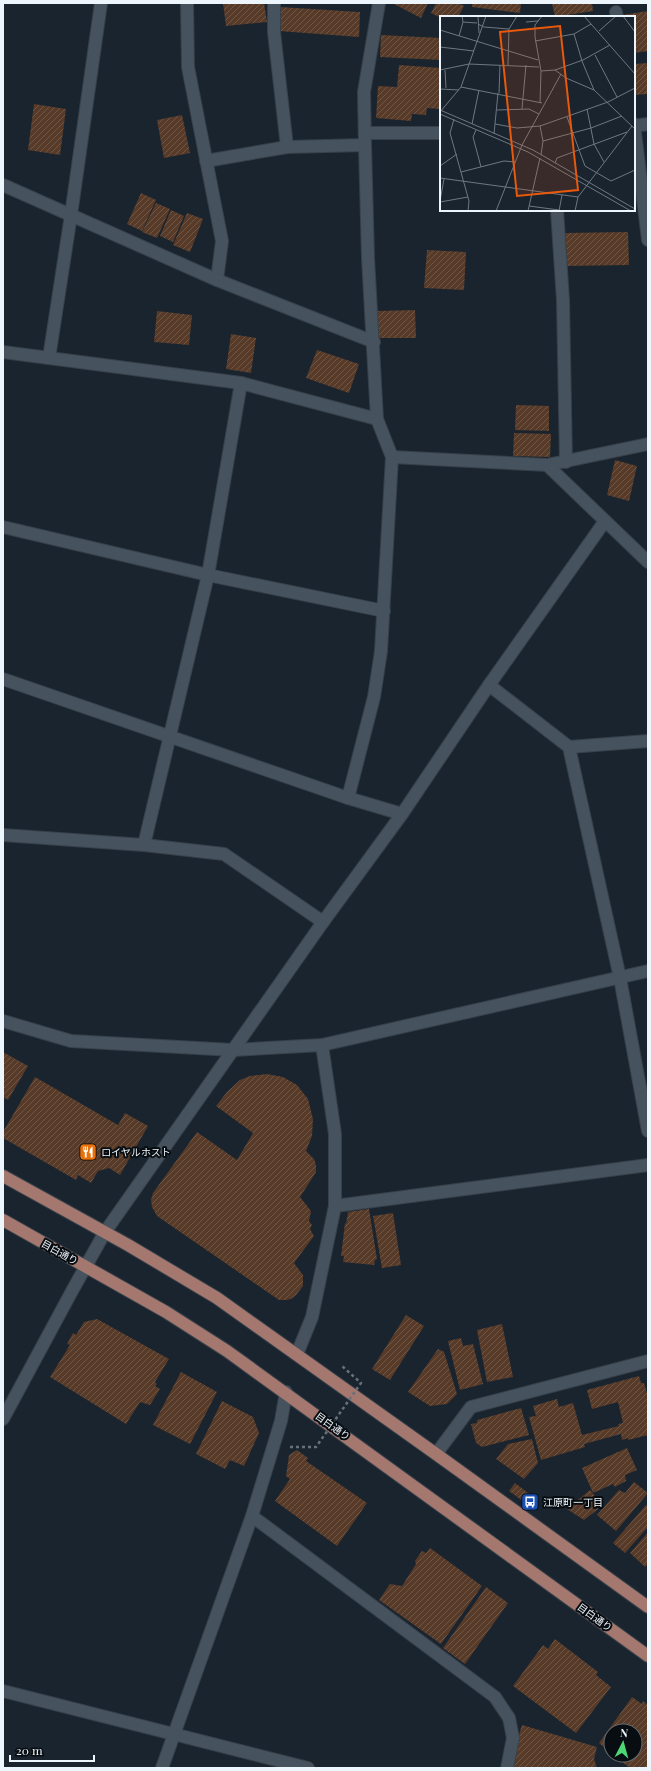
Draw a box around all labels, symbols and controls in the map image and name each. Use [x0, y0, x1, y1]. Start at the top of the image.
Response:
inset map [440, 16, 635, 211]
restaurant icon: ロイヤルホスト [78, 1142, 98, 1162]
place label: ロイヤルホスト [101, 1145, 171, 1159]
street label: 目白通り [39, 1236, 81, 1268]
street label: 目白通り [313, 1409, 353, 1443]
bus stop icon: 江原町一丁目 [520, 1492, 540, 1512]
place label: 江原町一丁目 [543, 1495, 603, 1509]
street label: 目白通り [575, 1600, 615, 1634]
north arrow [603, 1723, 643, 1763]
text: N [619, 1725, 629, 1740]
scale bar [10, 1737, 94, 1763]
text: 20 m [16, 1742, 43, 1758]

